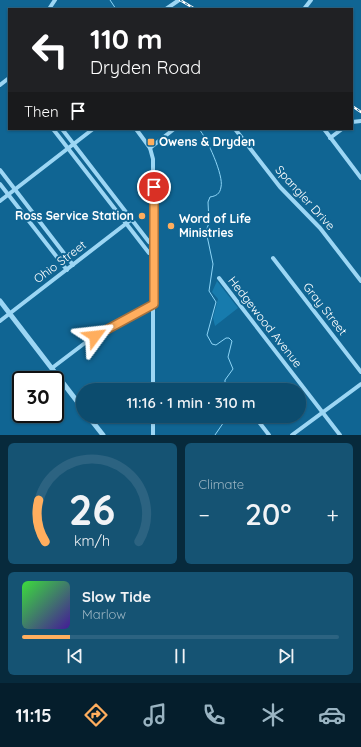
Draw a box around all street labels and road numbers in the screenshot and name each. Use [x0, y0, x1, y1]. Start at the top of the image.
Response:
street label: Spangler Drive [272, 162, 338, 233]
street label: Ohio Street [30, 237, 89, 286]
street label: Hedgewood Avenue [225, 273, 306, 371]
street label: Gray Street [300, 279, 351, 338]

